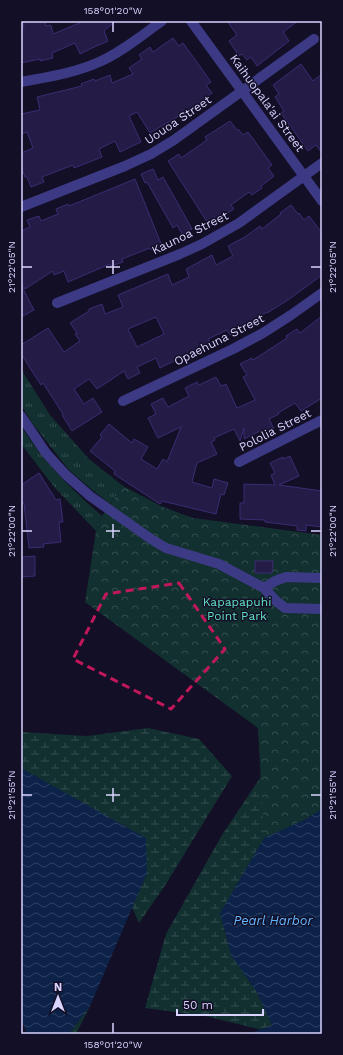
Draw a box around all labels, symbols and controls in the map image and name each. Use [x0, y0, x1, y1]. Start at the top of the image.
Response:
text: 158°01'20"W [84, 5, 143, 16]
street label: Kaihuopala'ai Street [227, 52, 307, 154]
street label: Uouoa Street [142, 93, 214, 147]
street label: Kaunoa Street [150, 208, 230, 258]
text: 21°22'05"N [6, 241, 17, 293]
text: 21°22'05"N [327, 241, 338, 293]
street label: Opaehuna Street [172, 311, 266, 369]
street label: Pololia Street [237, 406, 313, 454]
text: 21°22'00"N [6, 505, 17, 557]
text: 21°22'00"N [327, 505, 338, 557]
park label: Kapapapuhi Point Park [203, 595, 271, 623]
text: 21°21'55"N [6, 770, 17, 820]
text: 21°21'55"N [327, 770, 338, 820]
water label: Pearl Harbor [233, 913, 314, 928]
north arrow [38, 977, 78, 1017]
text: N [54, 981, 62, 994]
scale bar [177, 991, 263, 1017]
text: 50 m [183, 998, 213, 1012]
text: 158°01'20"W [84, 1039, 143, 1050]

